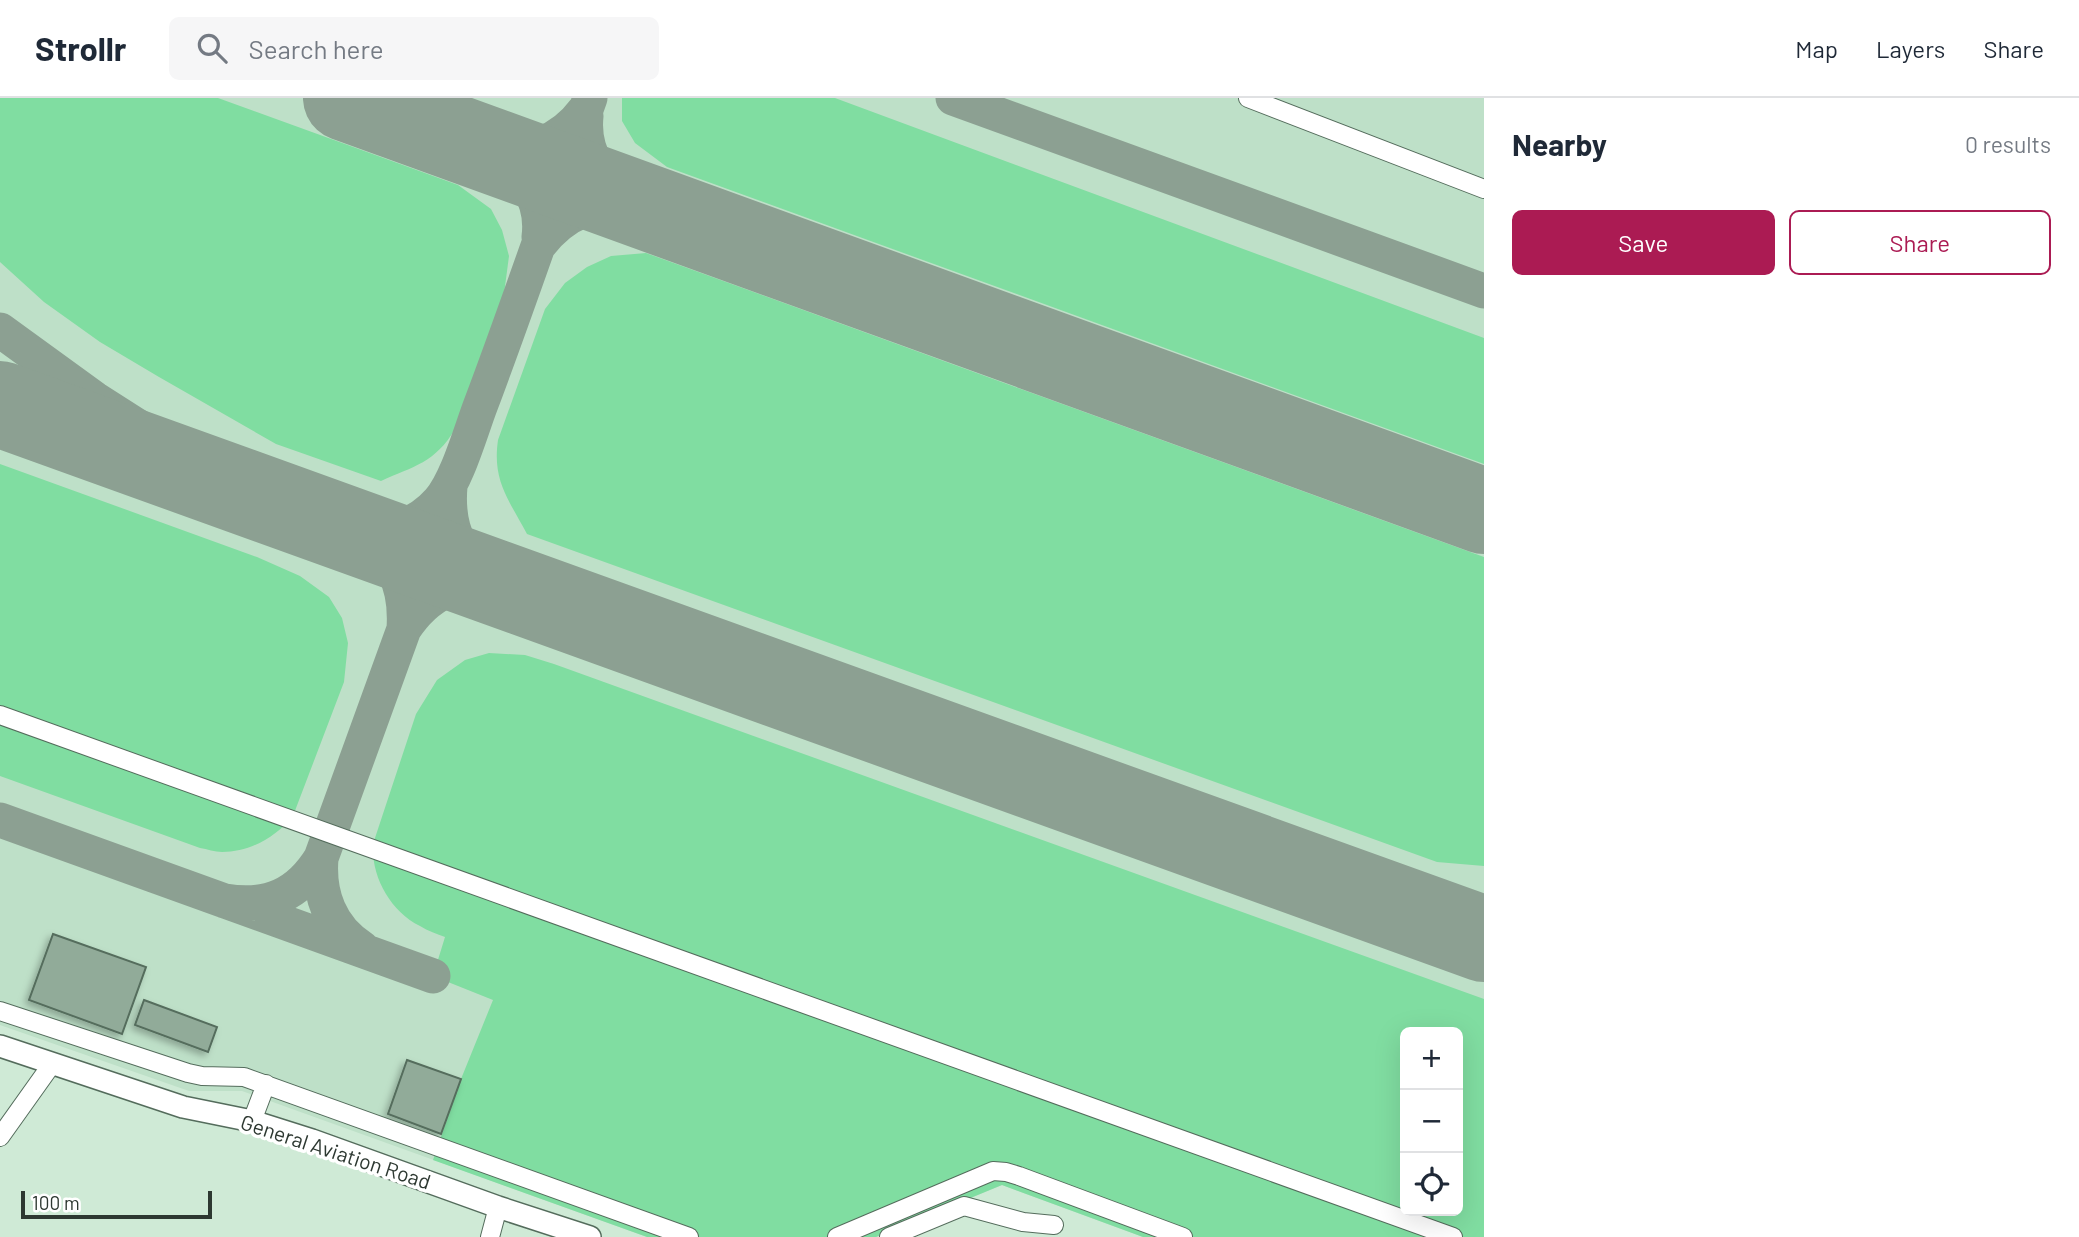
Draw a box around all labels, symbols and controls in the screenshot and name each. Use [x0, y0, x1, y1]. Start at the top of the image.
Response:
search box [169, 17, 659, 80]
text: Strollr [35, 28, 127, 68]
icon: search [193, 29, 231, 67]
text: Search here [249, 33, 384, 64]
text: Map [1795, 34, 1838, 63]
text: Layers [1876, 34, 1945, 63]
text: Share [1983, 34, 2044, 63]
text: Nearby [1512, 126, 1607, 162]
text: 0 results [1965, 130, 2051, 158]
button: Save [1512, 210, 1775, 275]
button: Share [1789, 210, 2051, 275]
map controls [1400, 1027, 1463, 1216]
button: + [1400, 1027, 1463, 1090]
button: − [1400, 1090, 1463, 1153]
street label: General Aviation Road [238, 1108, 434, 1194]
button: locate [1400, 1153, 1463, 1216]
scale bar [21, 1188, 212, 1220]
text: 100 m [32, 1191, 80, 1214]

